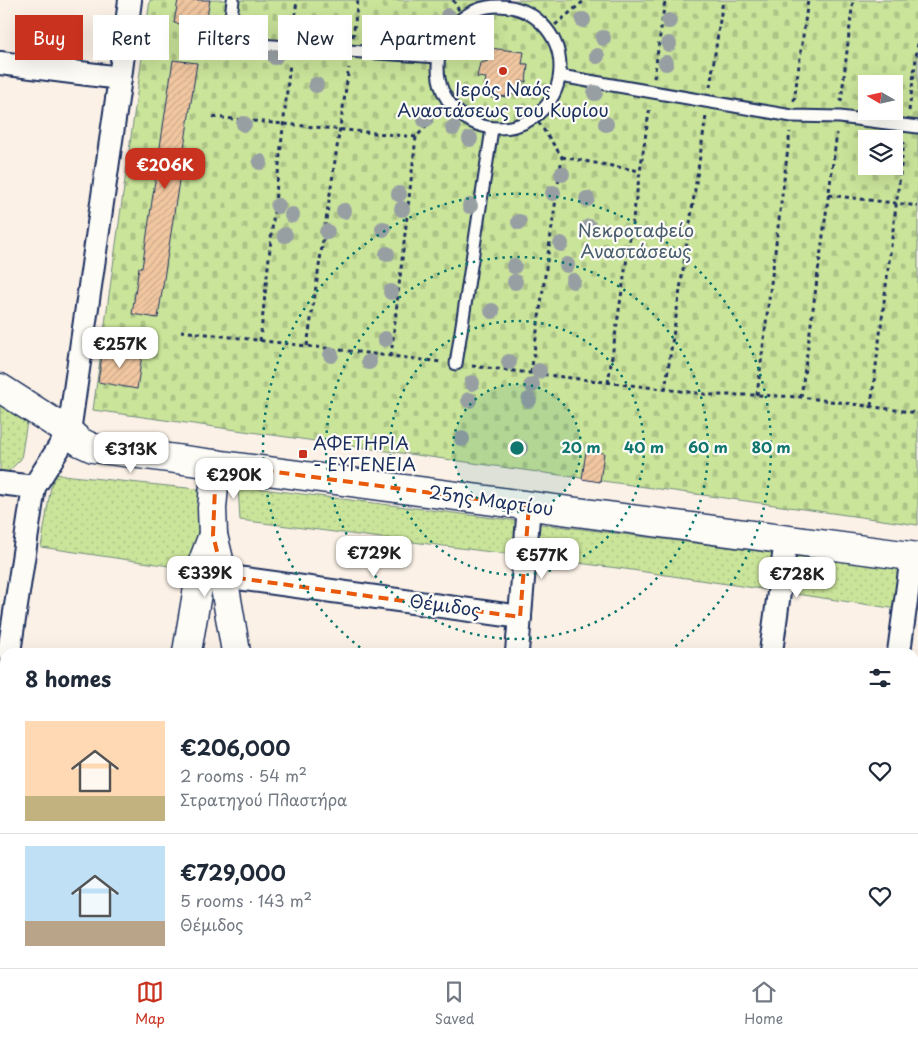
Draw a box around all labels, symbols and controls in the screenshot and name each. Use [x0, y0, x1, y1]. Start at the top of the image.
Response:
chip: Buy [15, 15, 83, 60]
chip: Rent [93, 15, 169, 60]
chip: Filters [179, 15, 268, 60]
chip: New [278, 15, 352, 60]
chip: Apartment [362, 15, 494, 60]
marker: Ιερός Ναός Αναστάσεως του Κυρίου [497, 65, 509, 77]
place label: Ιερός Ναός Αναστάσεως του Κυρίου [397, 75, 609, 123]
north arrow [858, 75, 902, 120]
map controls [858, 75, 903, 175]
button: layers [858, 130, 903, 175]
pin: €206K [130, 148, 200, 190]
text: €206K [136, 152, 194, 176]
park label: Νεκροταφείο Αναστάσεως [578, 216, 694, 264]
pin: €257K [85, 326, 155, 369]
text: €257K [93, 331, 147, 355]
place label: ΑΦΕΤΗΡΙΑ - ΕΥΓΕΝΕΙΑ [313, 429, 416, 477]
pin: €313K [96, 432, 166, 474]
text: 20 m [562, 435, 600, 458]
text: 40 m [624, 435, 664, 458]
text: 60 m [688, 435, 728, 458]
text: 80 m [751, 435, 791, 458]
text: €313K [105, 436, 157, 460]
centre of rings [508, 439, 526, 457]
marker: ΑΦΕΤΗΡΙΑ - ΕΥΓΕΝΕΙΑ [297, 448, 309, 460]
pin: €290K [199, 458, 269, 500]
text: €290K [206, 462, 262, 486]
street label: 25ης Μαρτίου [427, 477, 555, 522]
pin: €729K [339, 536, 409, 578]
pin: €577K [507, 538, 577, 580]
text: €729K [347, 540, 401, 564]
text: €577K [516, 542, 568, 566]
pin: €339K [170, 556, 240, 598]
pin: €728K [762, 556, 832, 599]
text: €339K [178, 560, 232, 584]
text: €728K [770, 561, 824, 585]
street label: Θέμιδος [408, 586, 482, 623]
text: 8 homes [25, 662, 111, 694]
icon: filters [866, 664, 894, 692]
text: €206,000 [180, 731, 290, 763]
icon: home [65, 741, 125, 801]
icon: heart [866, 757, 894, 785]
text: 2 rooms · 54 m² [180, 763, 307, 787]
text: Στρατηγού Πλαστήρα [180, 787, 347, 811]
text: €729,000 [180, 856, 286, 888]
icon: home [65, 866, 125, 926]
icon: heart [866, 882, 894, 910]
text: 5 rooms · 143 m² [180, 888, 312, 912]
text: Θέμιδος [180, 912, 244, 936]
tab: Map [135, 978, 165, 1029]
tab: Saved [435, 978, 474, 1029]
tab: Home [744, 978, 783, 1029]

